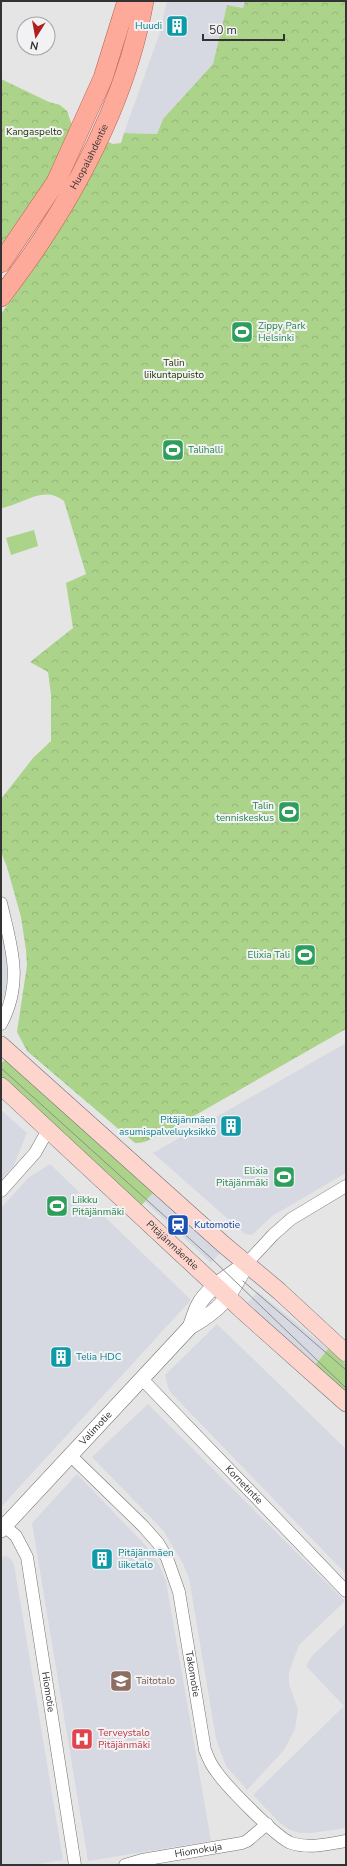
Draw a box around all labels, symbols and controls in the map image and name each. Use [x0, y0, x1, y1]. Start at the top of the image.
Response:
building icon: Huudi [164, 13, 190, 39]
north arrow [16, 16, 56, 56]
scale bar [203, 16, 284, 42]
place label: Huudi [135, 19, 162, 33]
text: 50 m [209, 22, 237, 38]
text: N [29, 37, 40, 53]
street label: Huopalahdentie [67, 122, 112, 192]
park label: Kangaspelto [6, 125, 63, 139]
sports icon: Zippy Park Helsinki [229, 319, 255, 345]
place label: Zippy Park Helsinki [258, 319, 306, 345]
park label: Talin liikuntapuisto [144, 356, 205, 382]
sports icon: Talihalli [160, 437, 186, 463]
place label: Talihalli [188, 443, 223, 457]
place label: Talin tenniskeskus [216, 799, 274, 825]
sports icon: Talin tenniskeskus [276, 799, 302, 825]
sports icon: Elixia Tali [292, 942, 318, 968]
place label: Elixia Tali [248, 948, 290, 962]
place label: Pitäjänmäen asumispalveluyksikkö [119, 1113, 216, 1139]
building icon: Pitäjänmäen asumispalveluyksikkö [218, 1113, 244, 1139]
place label: Elixia Pitäjänmäki [216, 1164, 268, 1190]
sports icon: Elixia Pitäjänmäki [271, 1164, 297, 1190]
sports icon: Liikku Pitäjänmäki [44, 1193, 70, 1219]
place label: Liikku Pitäjänmäki [72, 1193, 124, 1219]
station icon: Kutomotie [165, 1212, 191, 1238]
street label: Pitäjänmäentie [143, 1217, 202, 1273]
place label: Kutomotie [194, 1218, 240, 1232]
building icon: Telia HDC [48, 1344, 74, 1370]
place label: Telia HDC [76, 1350, 122, 1364]
street label: Valimotie [76, 1408, 115, 1449]
street label: Kornetintie [222, 1462, 266, 1507]
building icon: Pitäjänmäen liiketalo [89, 1546, 115, 1572]
place label: Pitäjänmäen liiketalo [118, 1546, 174, 1572]
street label: Takomotie [182, 1650, 203, 1698]
school or university icon: Taitotalo [108, 1668, 134, 1694]
street label: Hiomotie [38, 1671, 58, 1713]
place label: Taitotalo [136, 1674, 176, 1688]
hospital icon: Terveystalo Pitäjänmäki [69, 1726, 95, 1752]
place label: Terveystalo Pitäjänmäki [98, 1726, 150, 1752]
street label: Hiomokuja [174, 1839, 223, 1861]

